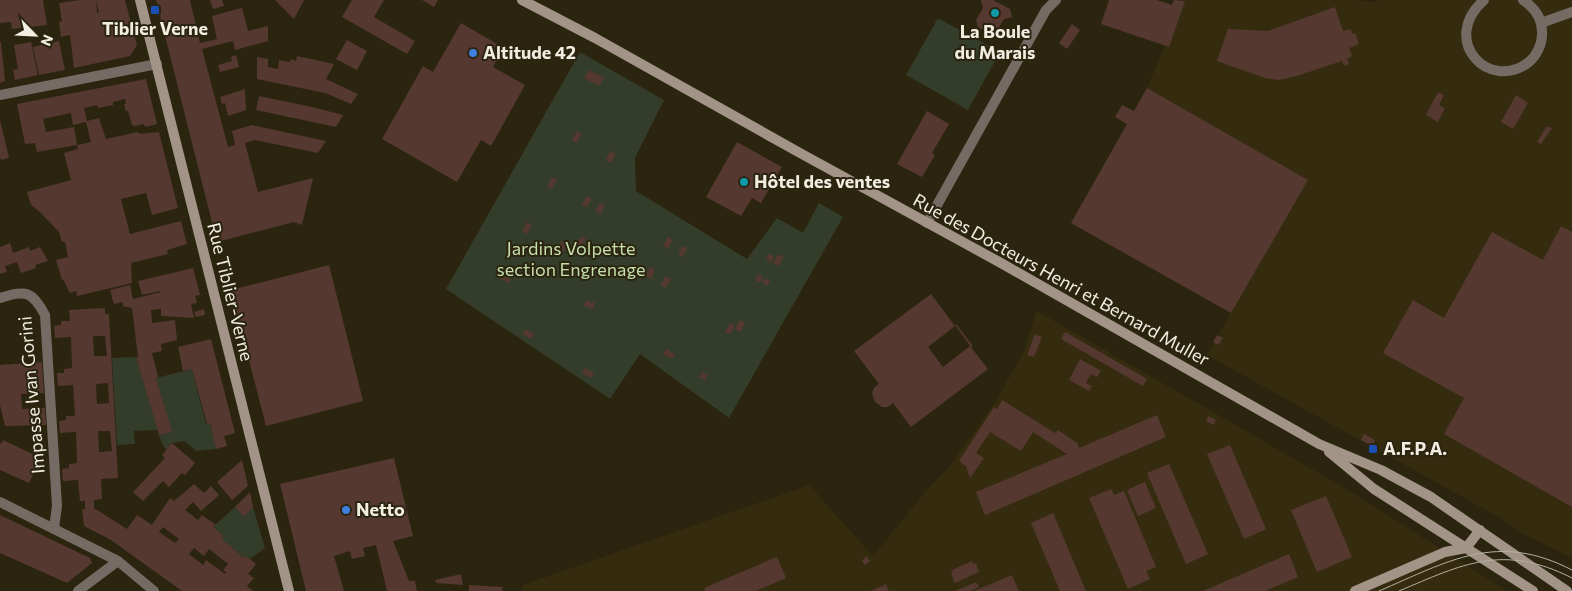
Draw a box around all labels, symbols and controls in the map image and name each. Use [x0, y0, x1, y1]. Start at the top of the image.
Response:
marker: Tiblier Verne [149, 4, 161, 16]
marker: La Boule du Marais [989, 7, 1001, 19]
north arrow [10, 10, 60, 60]
place label: Tiblier Verne [102, 17, 208, 39]
place label: La Boule du Marais [954, 20, 1036, 63]
text: N [37, 32, 57, 49]
place label: Altitude 42 [483, 41, 576, 63]
marker: Altitude 42 [467, 47, 479, 59]
place label: Hôtel des ventes [754, 170, 890, 192]
marker: Hôtel des ventes [738, 176, 750, 188]
street label: Rue des Docteurs Henri et Bernard Muller [910, 188, 1213, 370]
street label: Rue Tiblier-Verne [203, 220, 259, 363]
park label: Jardins Volpette section Engrenage [496, 237, 646, 280]
street label: Impasse Ivan Gorini [13, 315, 49, 475]
place label: A.F.P.A. [1383, 437, 1447, 459]
marker: A.F.P.A. [1367, 443, 1379, 455]
place label: Netto [356, 498, 405, 520]
marker: Netto [340, 504, 352, 516]

